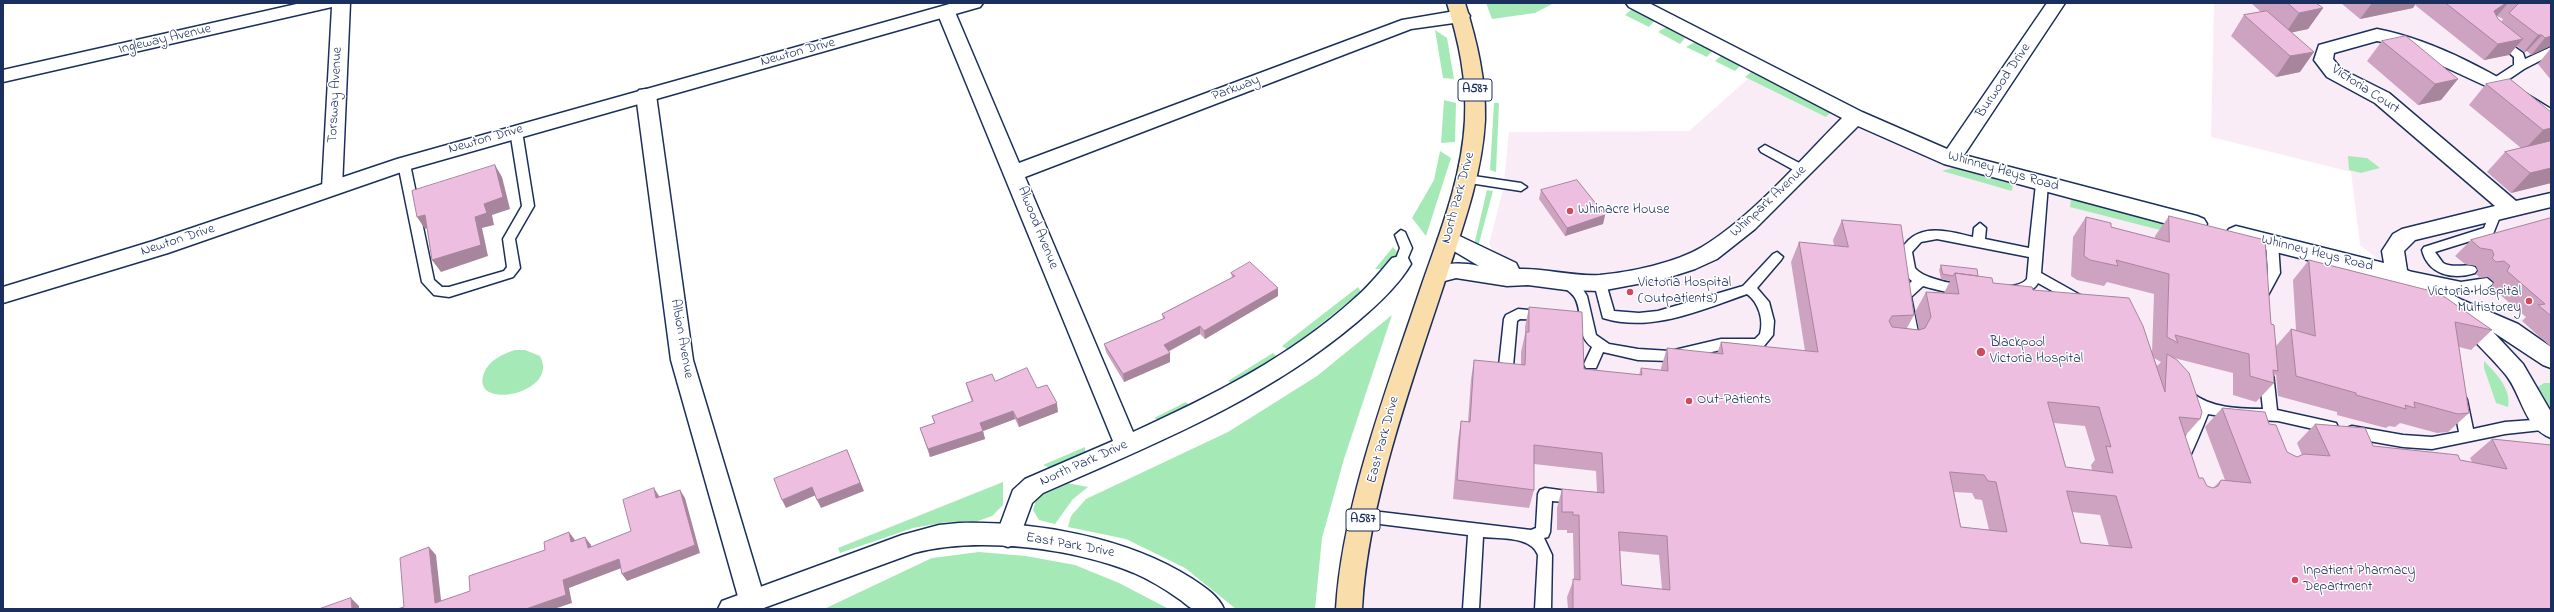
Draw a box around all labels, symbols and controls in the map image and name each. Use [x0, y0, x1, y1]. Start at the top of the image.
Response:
street label: Ingleway Avenue [117, 21, 213, 59]
street label: Newton Drive [759, 35, 837, 71]
street label: Burwood Drive [1973, 41, 2035, 121]
street label: Torsway Avenue [325, 47, 347, 143]
street label: Victoria Court [2328, 62, 2402, 118]
street label: Parkway [1210, 72, 1262, 106]
road number: A587 [1458, 79, 1492, 101]
street label: Newton Drive [447, 121, 525, 159]
street label: Whinney Heys Road [1946, 148, 2060, 196]
street label: North Park Drive [1439, 150, 1479, 246]
street label: Whinpark Avenue [1727, 162, 1811, 242]
street label: Alwood Avenue [1013, 184, 1061, 272]
place label: Whinacre House [1578, 203, 1670, 219]
marker: Whinacre House [1565, 206, 1575, 216]
street label: Newton Drive [139, 221, 217, 261]
street label: Whinney Heys Road [2259, 232, 2375, 276]
place label: Victoria Hospital (Outpatients) [1638, 276, 1731, 308]
place label: Victoria Hospital Multistorey [2428, 285, 2521, 318]
marker: Victoria Hospital (Outpatients) [1625, 287, 1635, 297]
marker: Victoria Hospital Multistorey [2524, 296, 2534, 306]
street label: Albion Avenue [666, 298, 696, 380]
place label: Blackpool Victoria Hospital [1990, 336, 2083, 368]
marker: Blackpool Victoria Hospital [1975, 346, 1987, 358]
place label: Out-Patients [1697, 393, 1771, 409]
street label: East Park Drive [1364, 395, 1404, 485]
marker: Out-Patients [1684, 396, 1694, 406]
street label: North Park Drive [1038, 437, 1130, 491]
road number: A587 [1346, 509, 1380, 531]
street label: East Park Drive [1025, 530, 1115, 562]
place label: Inpatient Pharmacy Department [2303, 564, 2415, 596]
marker: Inpatient Pharmacy Department [2290, 575, 2300, 585]

